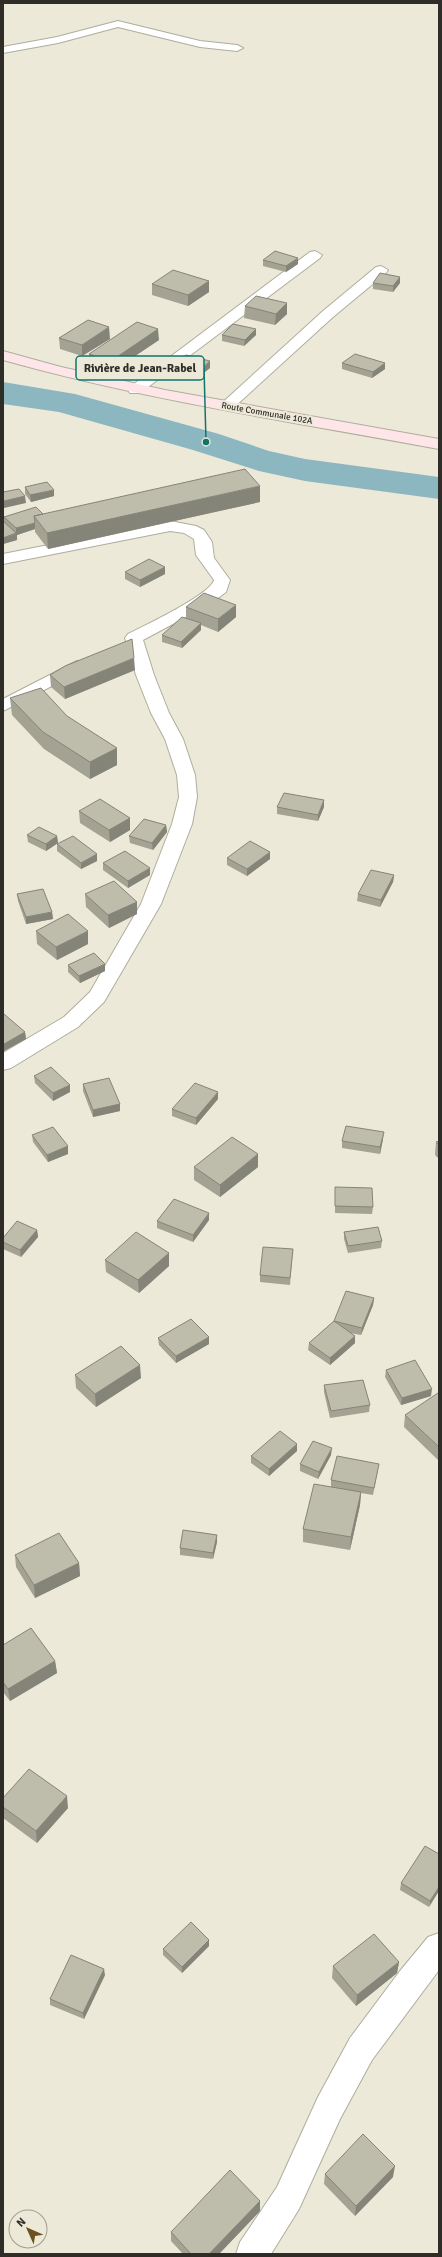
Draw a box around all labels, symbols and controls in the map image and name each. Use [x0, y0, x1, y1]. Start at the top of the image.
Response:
callout: Rivière de Jean-Rabel [76, 356, 204, 380]
text: Rivière de Jean-Rabel [84, 361, 197, 376]
street label: Route Communale 102A [220, 400, 314, 427]
north arrow [8, 2209, 48, 2249]
text: N [14, 2215, 29, 2230]

